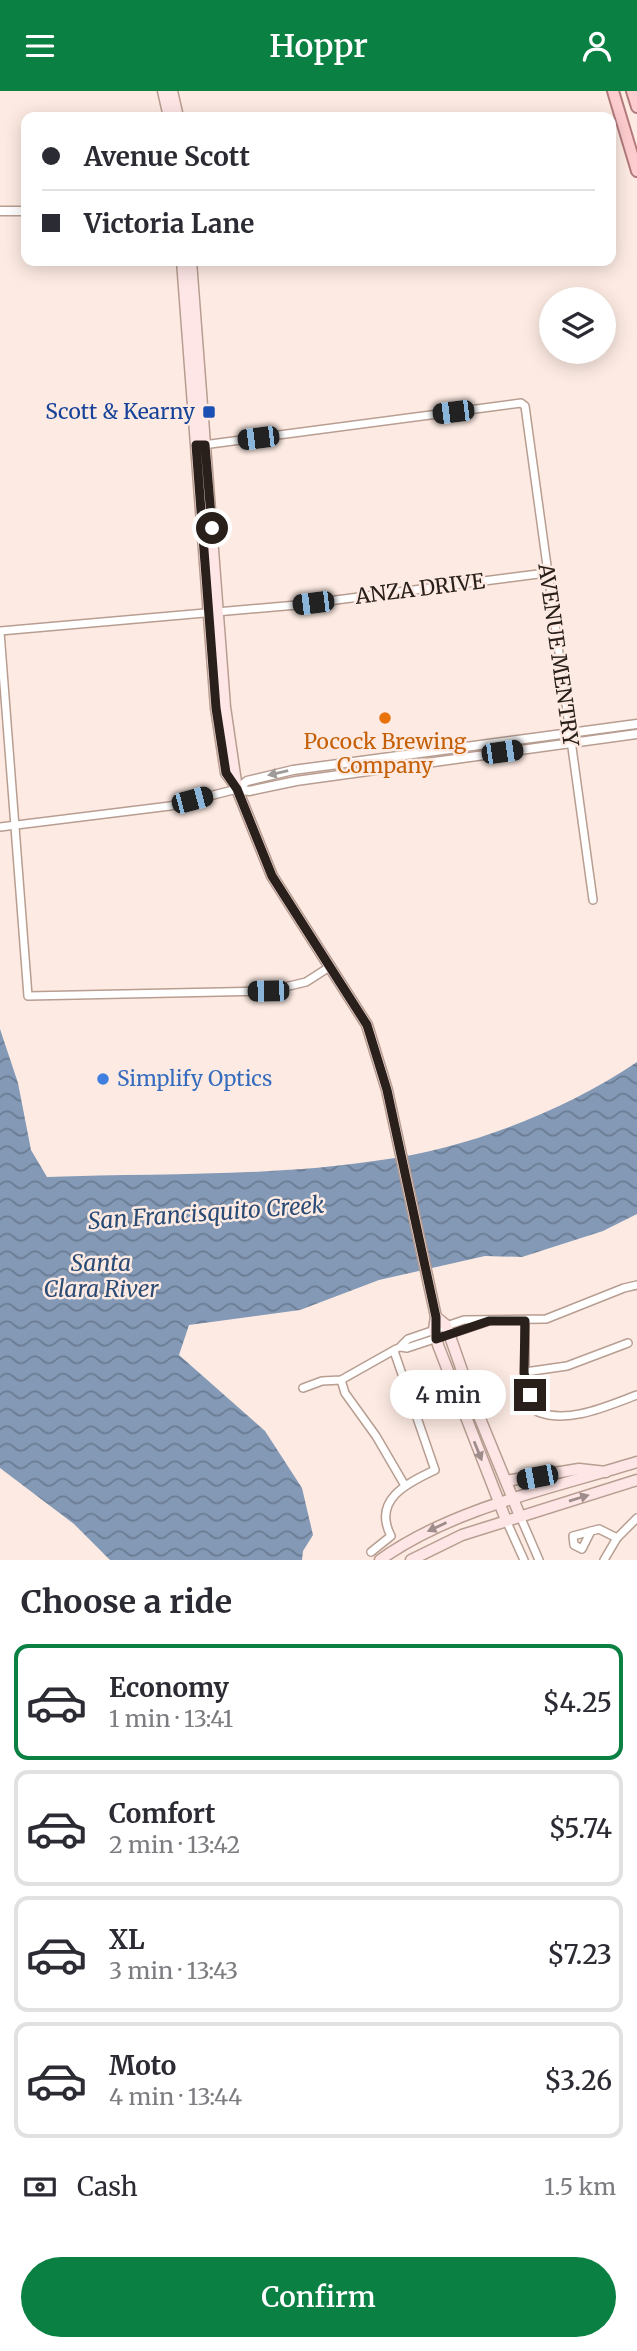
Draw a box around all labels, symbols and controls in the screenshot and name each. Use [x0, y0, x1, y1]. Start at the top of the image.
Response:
text: Hoppr [269, 26, 368, 66]
icon: menu [21, 27, 59, 65]
icon: person [578, 27, 616, 65]
text: Avenue Scott [84, 140, 250, 173]
text: Victoria Lane [84, 207, 254, 240]
map controls [539, 287, 616, 364]
button: layers [539, 287, 616, 364]
place label: Scott & Kearny [45, 398, 196, 425]
car [431, 399, 476, 425]
marker: Scott & Kearny [201, 404, 217, 420]
car [236, 425, 281, 451]
route start [196, 512, 228, 544]
street label: AVENUE MENTRY [532, 561, 585, 749]
street label: ANZA DRIVE [353, 567, 487, 610]
car [291, 590, 336, 616]
marker: Pocock Brewing Company [377, 710, 393, 726]
place label: Pocock Brewing Company [303, 728, 467, 779]
car [480, 739, 525, 765]
one-way arrow [267, 768, 289, 779]
car [169, 784, 216, 816]
car [247, 980, 290, 1002]
place label: Simplify Optics [117, 1065, 272, 1092]
marker: Simplify Optics [95, 1071, 111, 1087]
water label: San Francisquito Creek [87, 1190, 325, 1235]
water label: Santa Clara River [43, 1248, 159, 1303]
callout: 4 min [390, 1371, 505, 1419]
route end [514, 1379, 546, 1411]
text: 4 min [415, 1380, 481, 1409]
one-way arrow [473, 1440, 484, 1461]
car [515, 1463, 560, 1491]
one-way arrow [568, 1492, 589, 1502]
one-way arrow [427, 1521, 447, 1533]
text: Choose a ride [21, 1582, 232, 1622]
icon: car [25, 1671, 88, 1734]
text: Economy [109, 1671, 229, 1704]
text: $4.25 [543, 1686, 612, 1719]
text: 1 min · 13:41 [109, 1704, 233, 1733]
icon: car [25, 1797, 88, 1860]
text: Comfort [109, 1797, 215, 1830]
text: $5.74 [549, 1812, 612, 1845]
text: 2 min · 13:42 [109, 1830, 240, 1859]
icon: car [25, 1923, 88, 1986]
text: XL [109, 1923, 145, 1956]
text: $7.23 [547, 1938, 612, 1971]
text: 3 min · 13:43 [109, 1956, 238, 1985]
icon: car [25, 2049, 88, 2112]
text: Moto [109, 2049, 176, 2082]
text: $3.26 [544, 2064, 612, 2097]
text: 4 min · 13:44 [109, 2082, 242, 2111]
icon: cash [21, 2168, 59, 2206]
text: Cash [77, 2170, 138, 2203]
text: 1.5 km [544, 2172, 616, 2201]
button: Confirm [21, 2257, 616, 2337]

